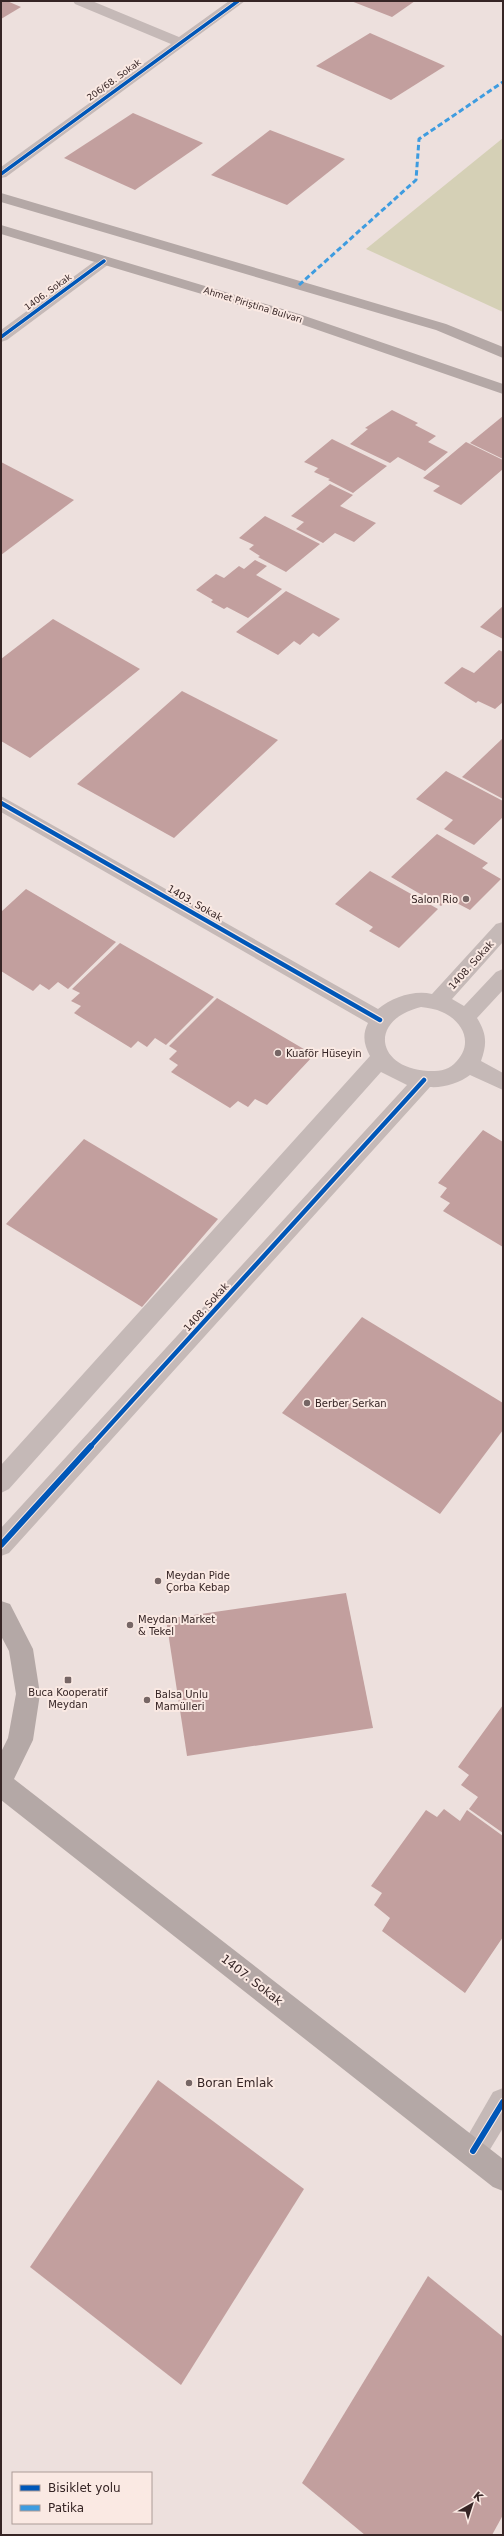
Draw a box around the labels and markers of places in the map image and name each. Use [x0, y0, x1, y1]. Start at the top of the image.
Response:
place label: Salon Rio [411, 894, 458, 905]
marker: Salon Rio [461, 894, 471, 904]
marker: Kuaför Hüseyin [273, 1048, 283, 1058]
place label: Kuaför Hüseyin [286, 1048, 362, 1059]
marker: Berber Serkan [302, 1398, 312, 1408]
place label: Berber Serkan [315, 1398, 387, 1409]
place label: Meydan Pide Çorba Kebap [166, 1570, 230, 1593]
marker: Meydan Pide Çorba Kebap [153, 1576, 163, 1586]
place label: Meydan Market & Tekel [138, 1614, 215, 1637]
marker: Meydan Market & Tekel [125, 1620, 135, 1630]
marker: Buca Kooperatif Meydan [63, 1675, 73, 1685]
place label: Buca Kooperatif Meydan [28, 1687, 108, 1710]
place label: Balsa Unlu Mamülleri [155, 1689, 208, 1712]
marker: Balsa Unlu Mamülleri [142, 1695, 152, 1705]
place label: Boran Emlak [197, 2076, 273, 2090]
marker: Boran Emlak [184, 2078, 194, 2088]

